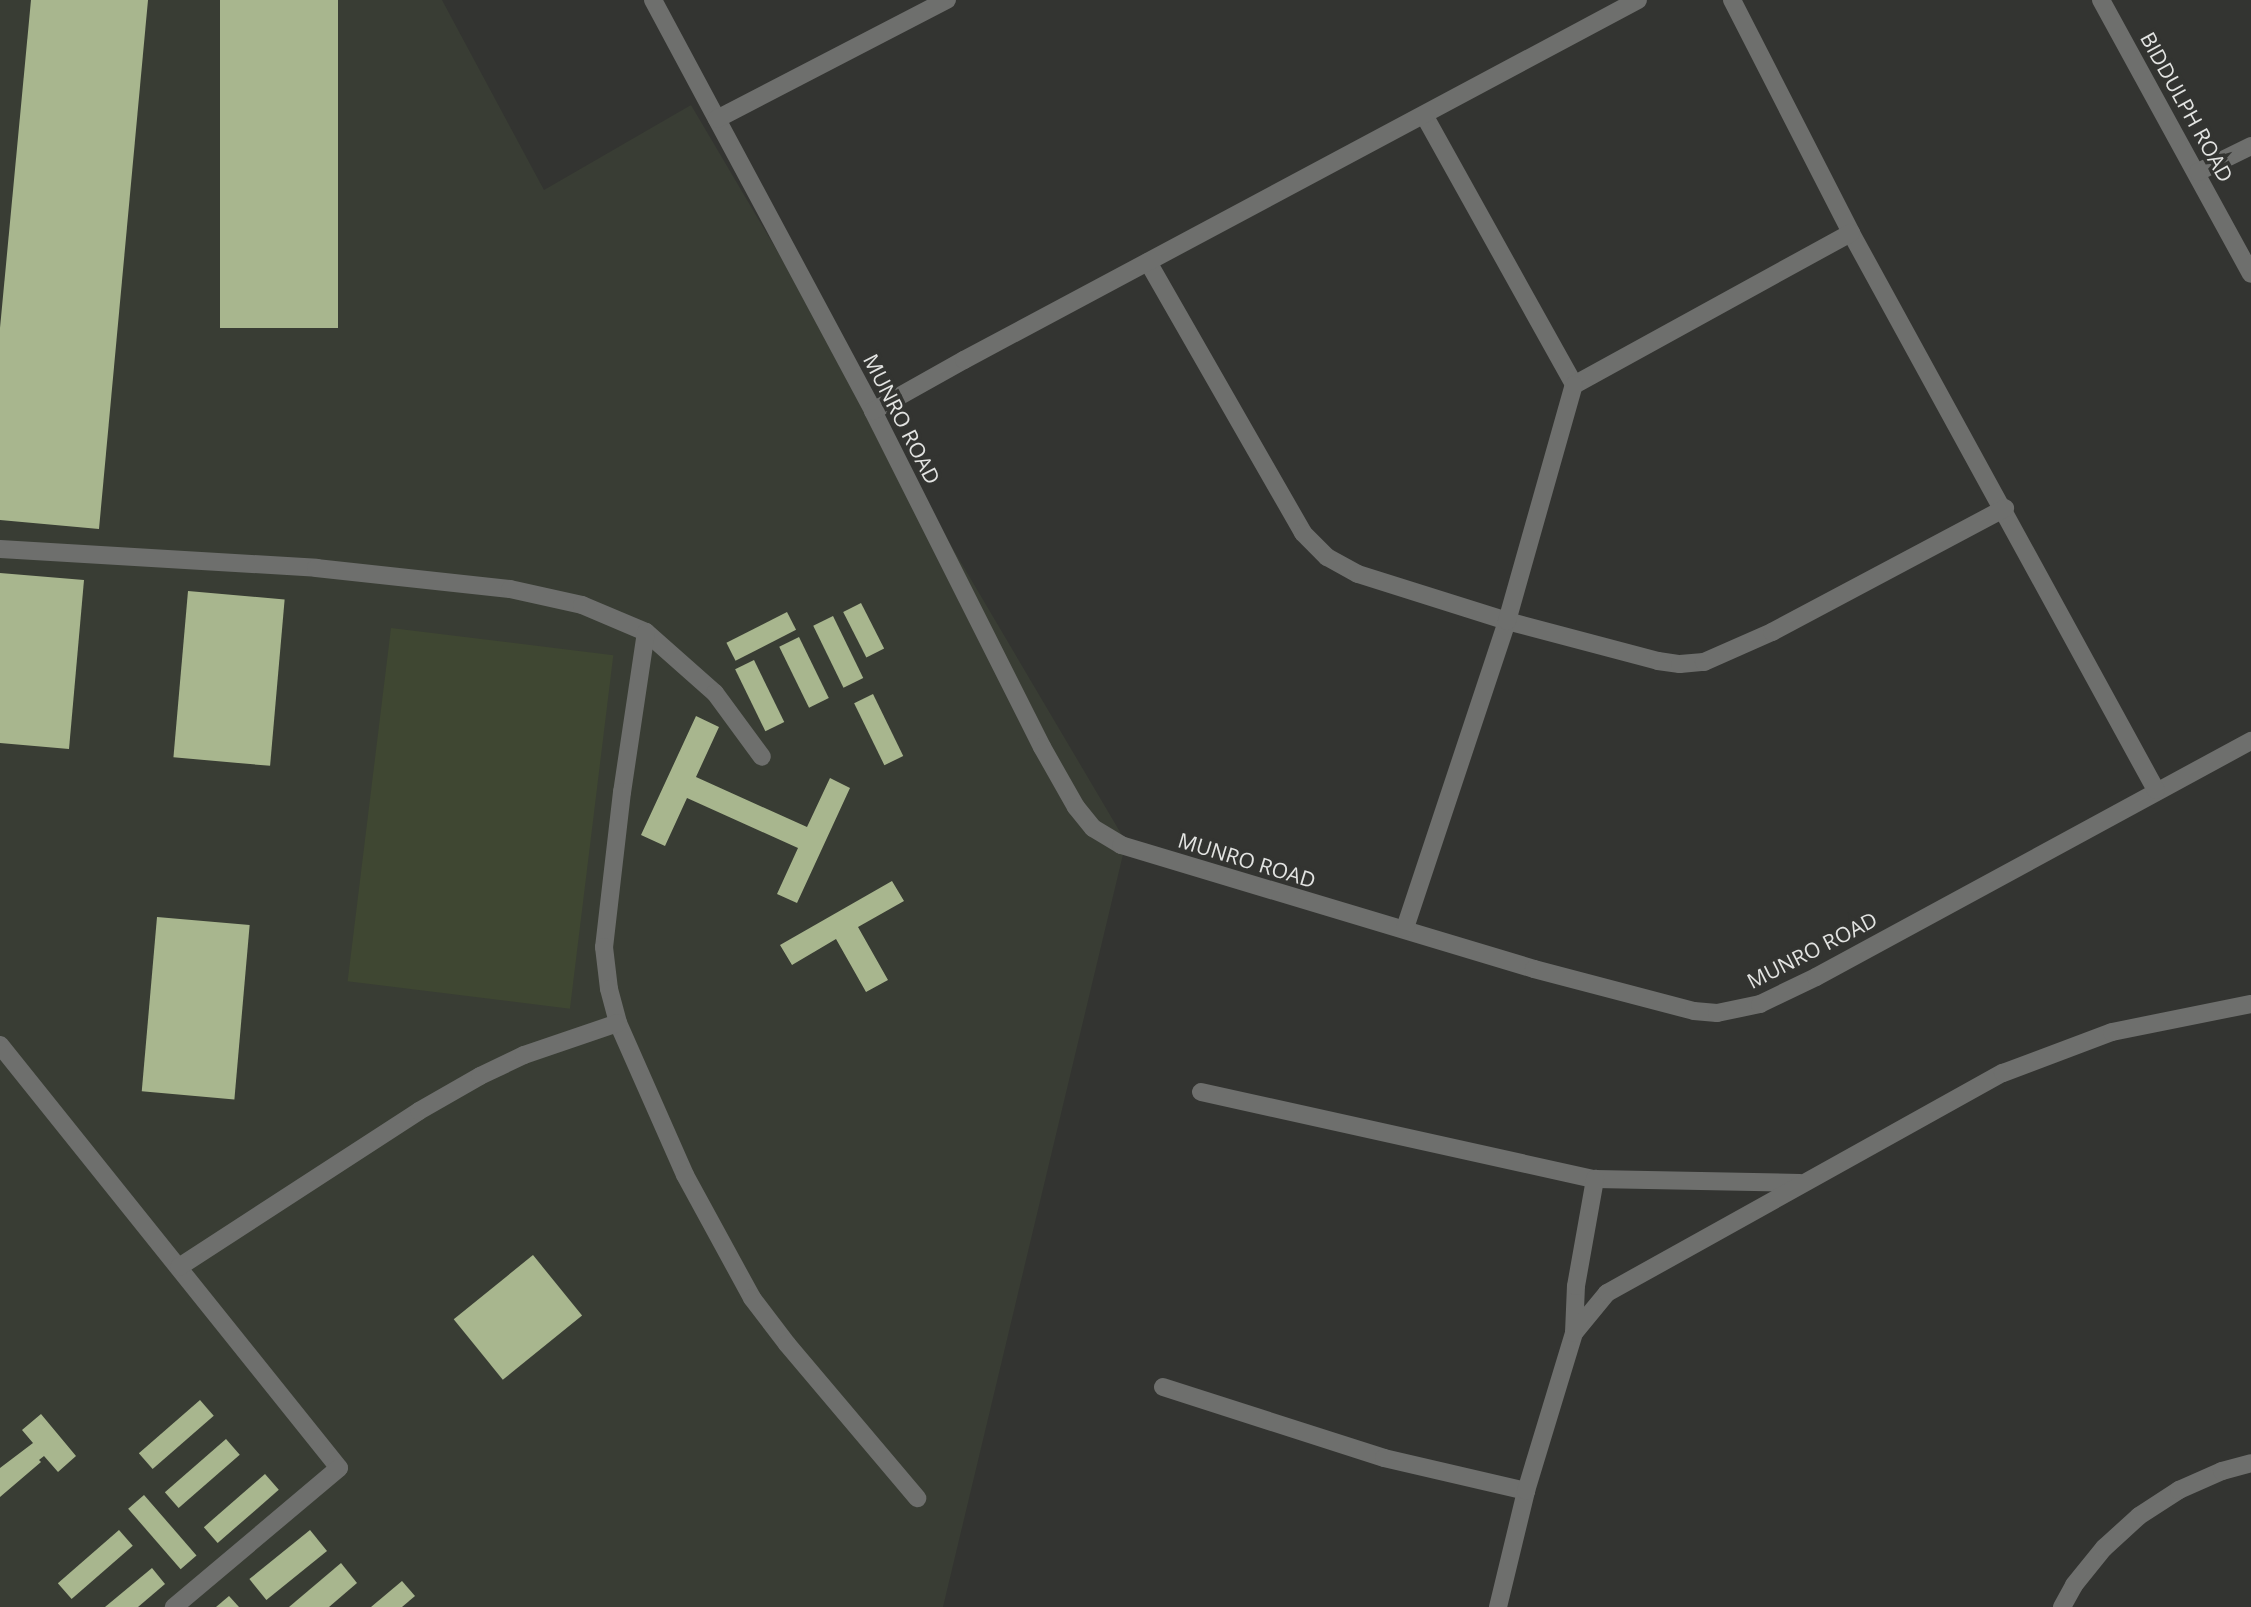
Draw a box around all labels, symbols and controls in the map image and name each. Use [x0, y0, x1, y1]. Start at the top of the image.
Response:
street label: BIDDULPH ROAD [2135, 28, 2239, 186]
street label: MUNRO ROAD [858, 350, 946, 488]
street label: MUNRO ROAD [1175, 827, 1319, 893]
street label: MUNRO ROAD [1743, 906, 1881, 994]

